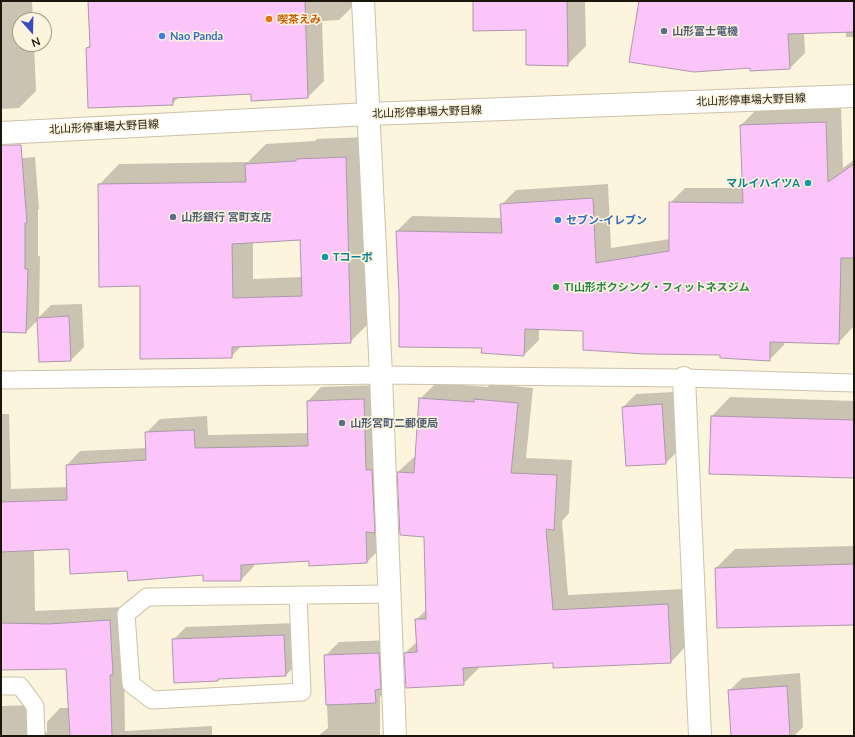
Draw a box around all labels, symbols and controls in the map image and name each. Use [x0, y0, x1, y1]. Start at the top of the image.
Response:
north arrow [12, 12, 52, 52]
place label: 喫茶えみ [277, 12, 321, 26]
marker: 喫茶えみ [264, 14, 274, 24]
place label: 山形富士電機 [672, 24, 738, 38]
marker: 山形富士電機 [659, 26, 669, 36]
place label: Nao Panda [170, 29, 223, 43]
marker: Nao Panda [157, 31, 167, 41]
text: N [30, 35, 42, 50]
street label: 北山形停車場大野目線 [696, 91, 806, 109]
street label: 北山形停車場大野目線 [372, 103, 482, 121]
street label: 北山形停車場大野目線 [49, 118, 159, 136]
place label: マルイハイツA [726, 176, 800, 190]
marker: マルイハイツA [803, 178, 813, 188]
place label: 山形銀行 宮町支店 [181, 210, 272, 224]
marker: 山形銀行 宮町支店 [168, 212, 178, 222]
place label: セブン-イレブン [566, 213, 647, 227]
marker: セブン-イレブン [553, 215, 563, 225]
place label: Tコーポ [333, 250, 373, 264]
marker: Tコーポ [320, 252, 330, 262]
place label: TI山形ボクシング・フィットネスジム [564, 280, 750, 294]
marker: TI山形ボクシング・フィットネスジム [551, 282, 561, 292]
place label: 山形宮町二郵便局 [350, 416, 438, 430]
marker: 山形宮町二郵便局 [337, 418, 347, 428]

